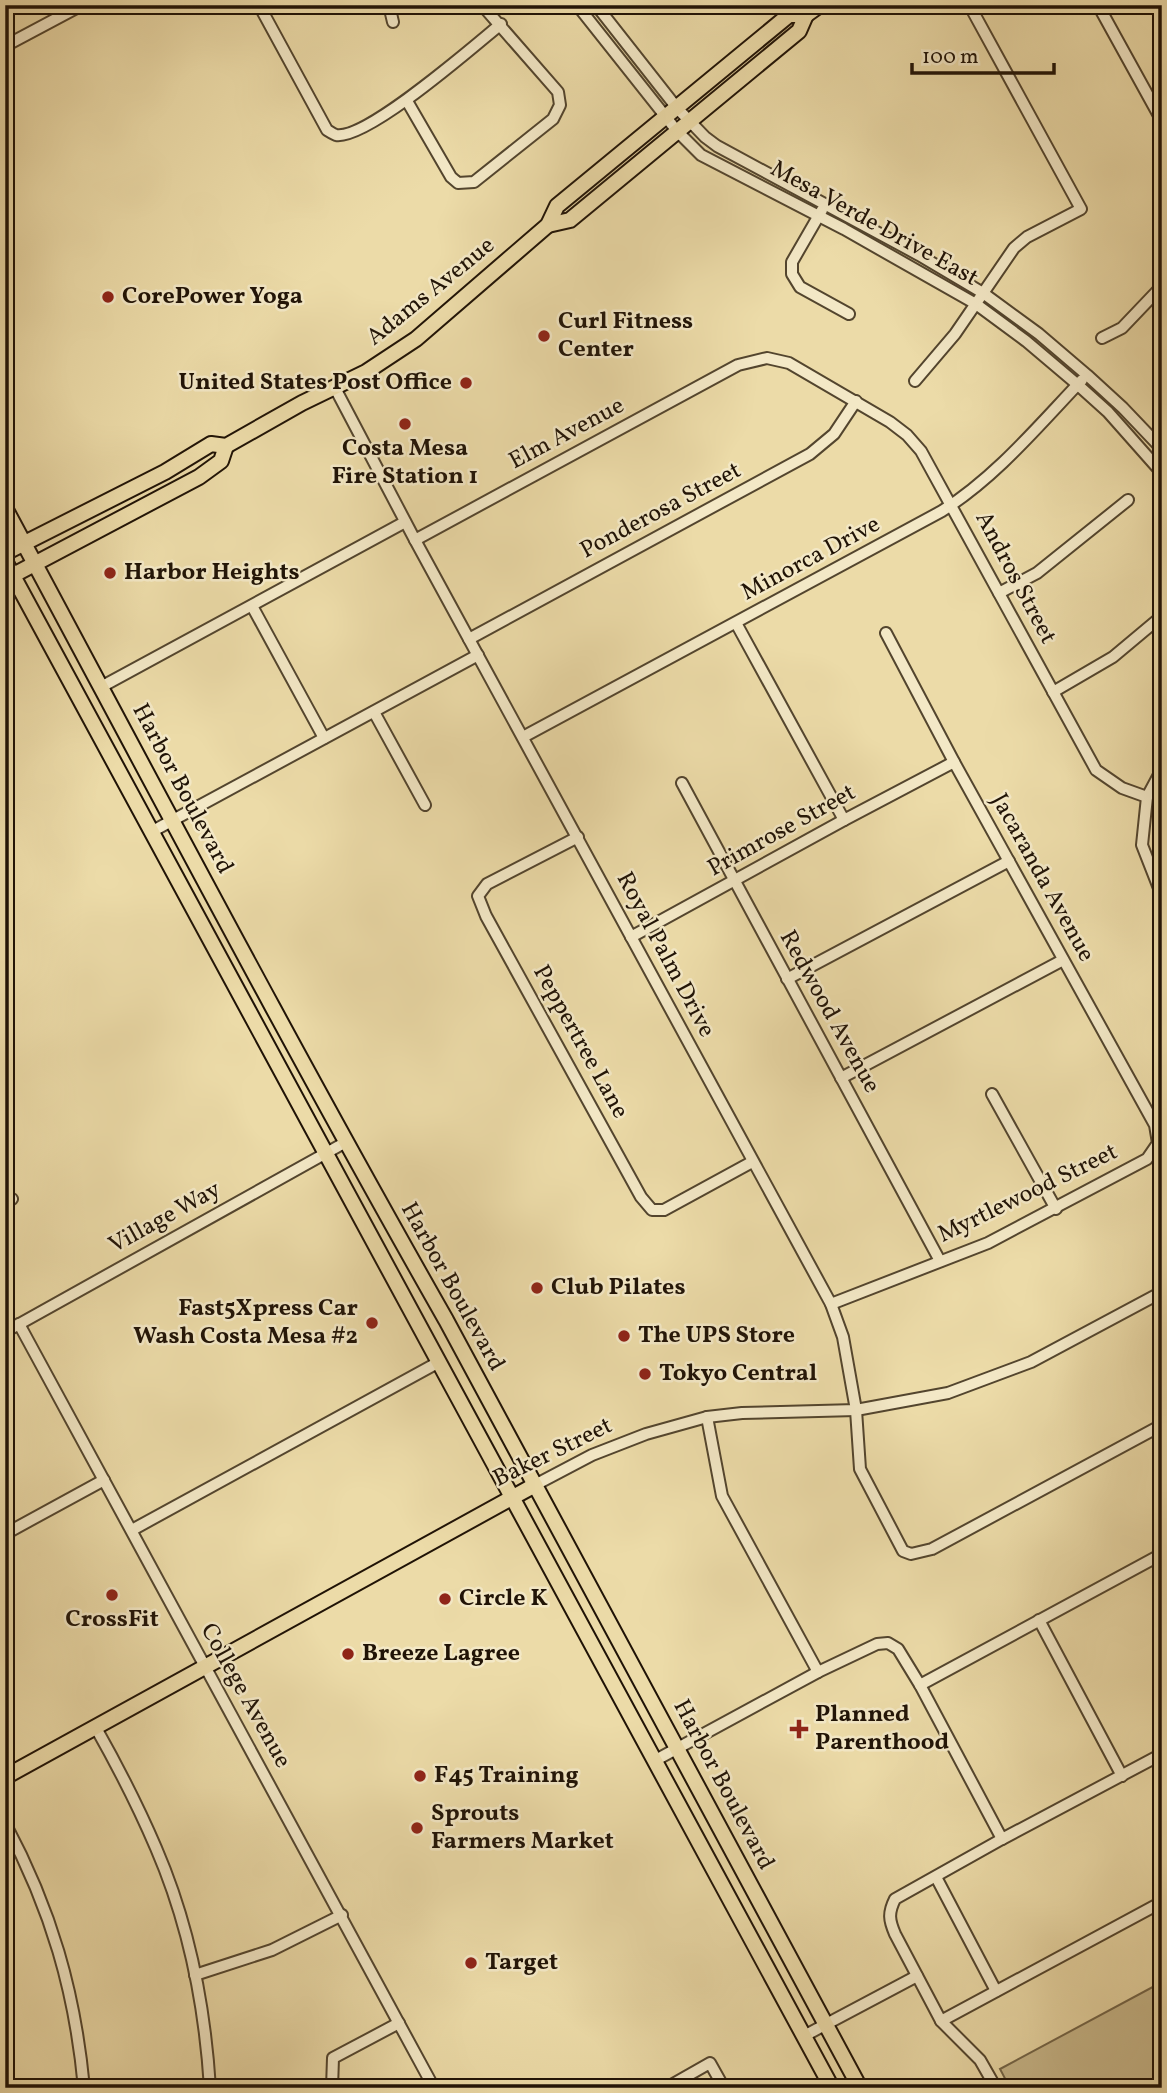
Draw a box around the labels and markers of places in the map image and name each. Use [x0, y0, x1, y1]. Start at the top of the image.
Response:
place label: CorePower Yoga [122, 280, 303, 314]
marker: CorePower Yoga [100, 289, 116, 305]
place label: Curl Fitness Center [558, 305, 693, 367]
marker: Curl Fitness Center [536, 328, 552, 344]
place label: United States Post Office [178, 366, 452, 400]
marker: United States Post Office [458, 375, 474, 391]
marker: Costa Mesa Fire Station 1 [397, 416, 413, 432]
place label: Costa Mesa Fire Station 1 [332, 432, 478, 494]
place label: Harbor Heights [124, 556, 300, 590]
marker: Harbor Heights [102, 565, 118, 581]
place label: Club Pilates [551, 1271, 685, 1305]
marker: Club Pilates [529, 1280, 545, 1296]
place label: Fast5Xpress Car Wash Costa Mesa #2 [133, 1292, 358, 1354]
marker: Fast5Xpress Car Wash Costa Mesa #2 [364, 1315, 380, 1331]
place label: The UPS Store [638, 1319, 795, 1353]
marker: The UPS Store [616, 1328, 632, 1344]
place label: Tokyo Central [659, 1357, 817, 1391]
marker: Tokyo Central [637, 1366, 653, 1382]
place label: Circle K [459, 1582, 548, 1616]
marker: CrossFit [104, 1587, 120, 1603]
marker: Circle K [437, 1591, 453, 1607]
place label: CrossFit [65, 1603, 159, 1637]
place label: Breeze Lagree [362, 1637, 520, 1671]
marker: Breeze Lagree [340, 1646, 356, 1662]
place label: Planned Parenthood [815, 1698, 949, 1760]
marker: Planned Parenthood [789, 1719, 809, 1739]
place label: F45 Training [434, 1759, 579, 1793]
marker: F45 Training [412, 1768, 428, 1784]
place label: Sprouts Farmers Market [431, 1797, 614, 1859]
marker: Sprouts Farmers Market [409, 1820, 425, 1836]
place label: Target [485, 1946, 558, 1980]
marker: Target [463, 1955, 479, 1971]

